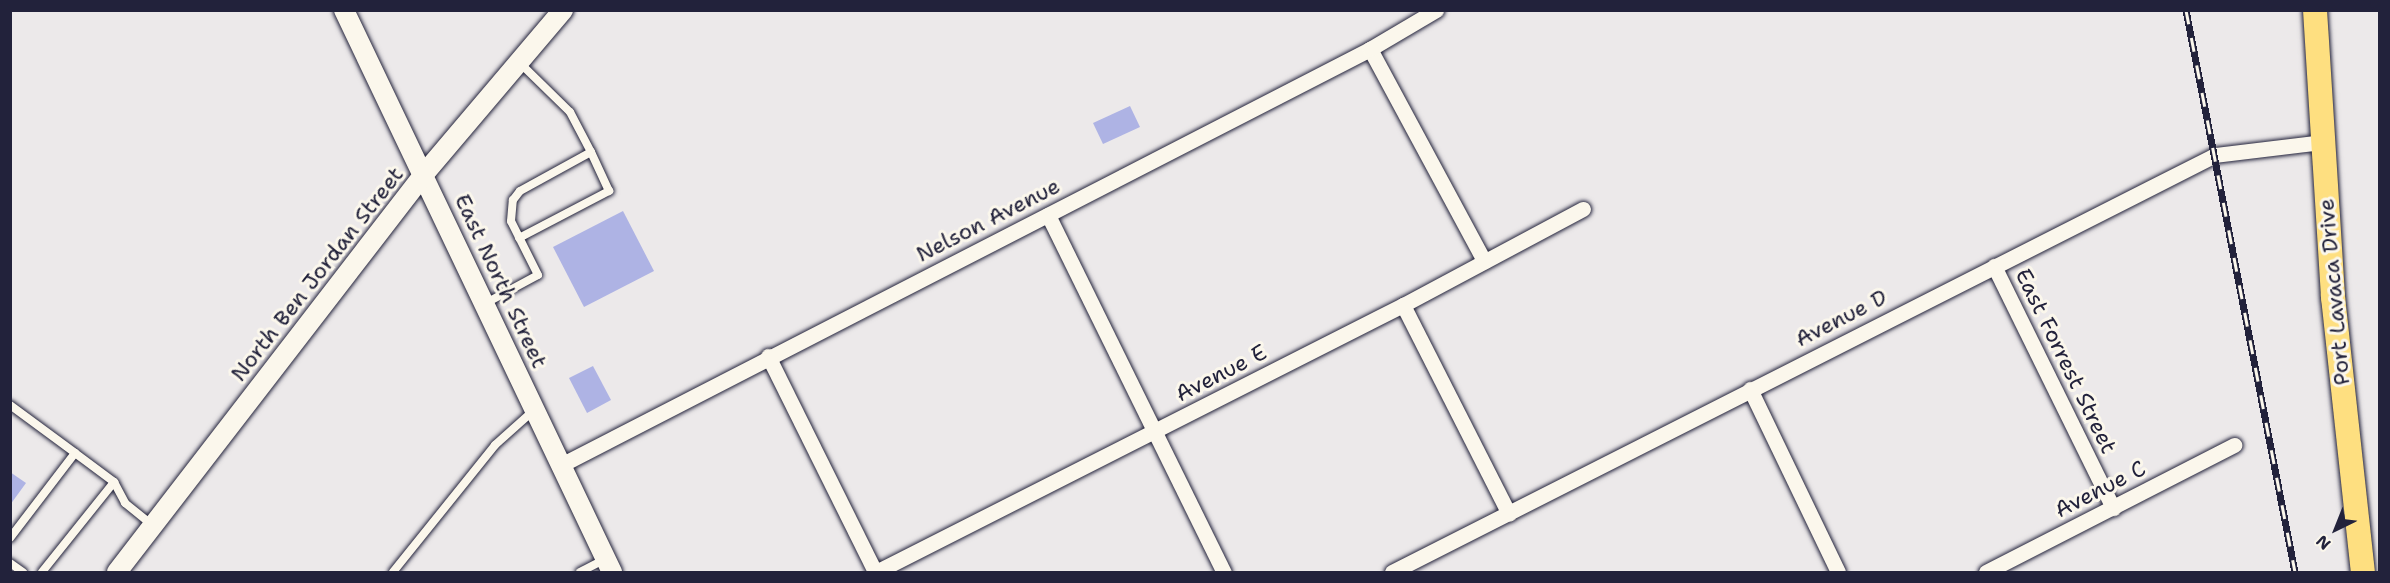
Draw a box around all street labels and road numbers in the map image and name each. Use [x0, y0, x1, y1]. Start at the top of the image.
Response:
street label: North Ben Jordan Street [225, 162, 409, 386]
street label: Nelson Avenue [912, 172, 1064, 268]
street label: East North Street [449, 190, 553, 372]
street label: Port Lavaca Drive [2313, 198, 2355, 386]
street label: East Forrest Street [2010, 264, 2122, 458]
street label: Avenue D [1791, 284, 1891, 352]
street label: Avenue E [1171, 339, 1271, 407]
street label: Avenue C [2050, 455, 2150, 523]

